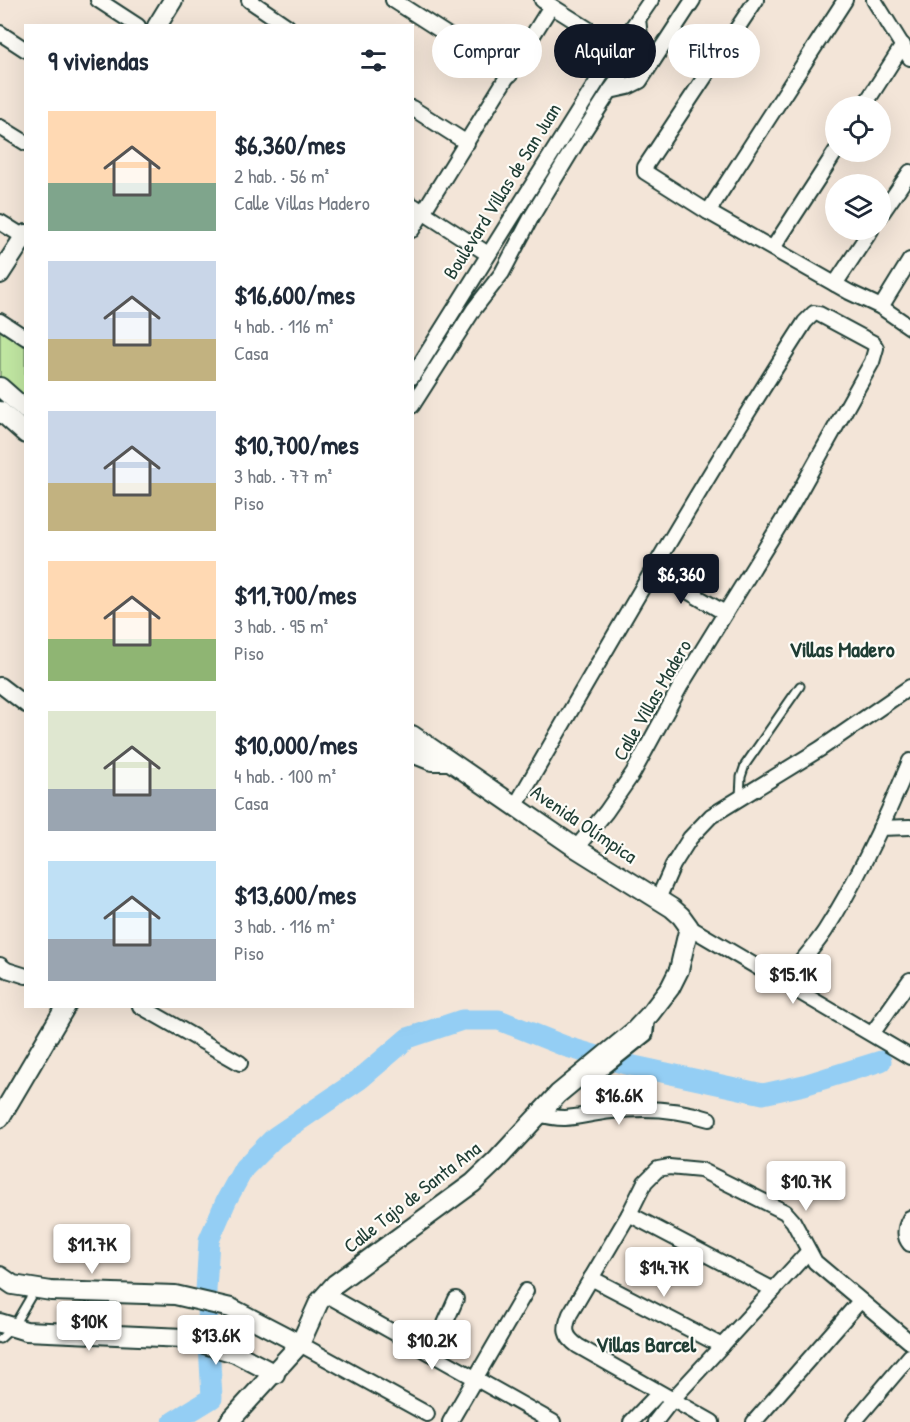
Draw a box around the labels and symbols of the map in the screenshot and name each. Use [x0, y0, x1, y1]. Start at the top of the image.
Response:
street label: Boulevard Villas de San Juan [436, 97, 567, 284]
pin: $6,360 [632, 554, 730, 605]
street label: Calle Villas Madero [606, 634, 697, 765]
district label: Villas Madero [789, 634, 895, 664]
street label: Avenida Olímpica [526, 778, 643, 869]
pin: $15.1K [744, 954, 842, 1005]
pin: $16.6K [570, 1075, 668, 1126]
street label: Calle Tajo de Santa Ana [338, 1134, 486, 1259]
pin: $10.7K [757, 1161, 855, 1212]
pin: $11.7K [43, 1224, 141, 1275]
pin: $14.7K [615, 1247, 713, 1298]
pin: $10K [53, 1301, 125, 1352]
pin: $13.6K [167, 1315, 265, 1366]
pin: $10.2K [383, 1320, 481, 1371]
district label: Villas Barcel [596, 1329, 697, 1359]

